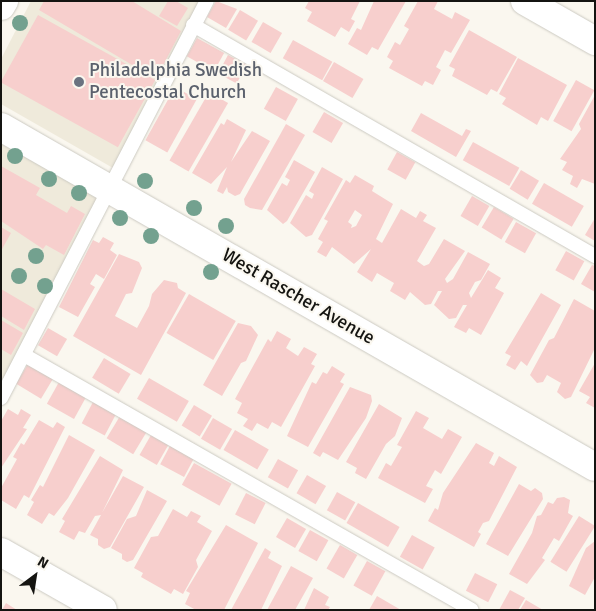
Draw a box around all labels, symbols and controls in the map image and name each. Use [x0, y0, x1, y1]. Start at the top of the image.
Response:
place label: Philadelphia Swedish Pentecostal Church [89, 60, 262, 104]
marker: Philadelphia Swedish Pentecostal Church [73, 76, 85, 88]
street label: West Rascher Avenue [218, 244, 378, 350]
north arrow [10, 551, 60, 601]
text: N [34, 553, 52, 573]

